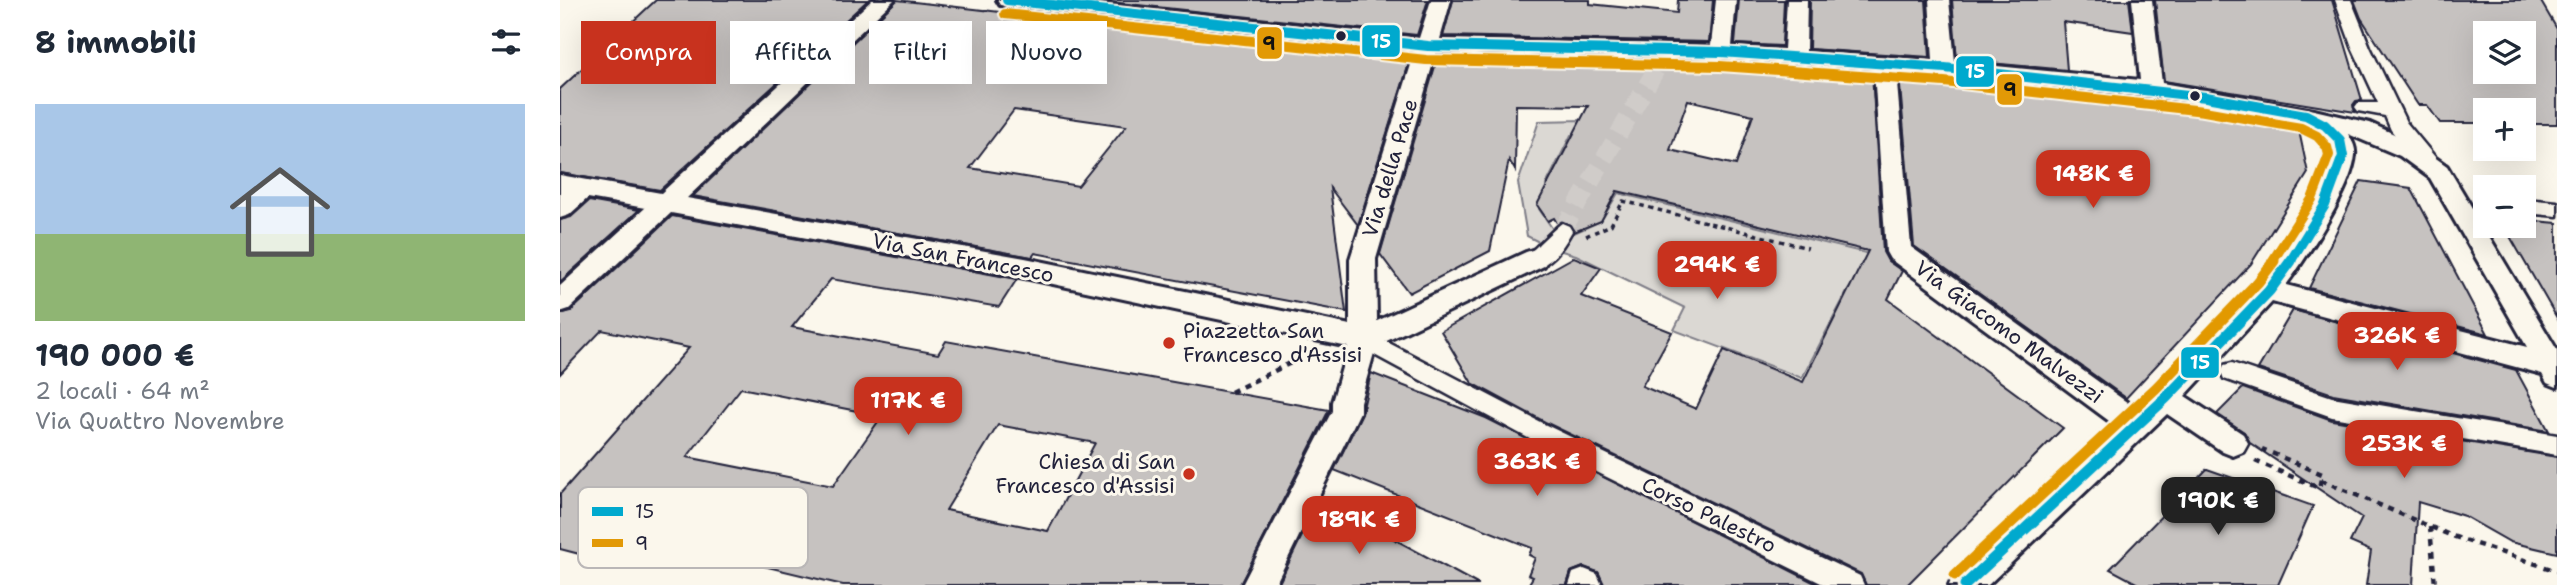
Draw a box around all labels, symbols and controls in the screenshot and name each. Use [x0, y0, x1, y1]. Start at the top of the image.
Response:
chip: Compra [581, 21, 716, 84]
chip: Affitta [730, 21, 855, 84]
chip: Filtri [869, 21, 972, 84]
chip: Nuovo [986, 21, 1107, 84]
map controls [2473, 21, 2536, 238]
button: layers [2473, 21, 2536, 84]
text: 8 immobili [35, 22, 197, 63]
icon: filters [487, 23, 525, 61]
line badge: 15 [1361, 24, 1401, 58]
line badge: 9 [1256, 26, 1283, 60]
unlabelled marker [1334, 29, 1348, 43]
text: 15 [1371, 29, 1391, 54]
text: 9 [1262, 31, 1276, 56]
line badge: 15 [1955, 55, 1995, 88]
text: 15 [1965, 59, 1985, 84]
line badge: 9 [1996, 73, 2023, 106]
text: 9 [2003, 77, 2017, 102]
unlabelled marker [2188, 89, 2202, 103]
street label: Via della Pace [1356, 95, 1424, 241]
button: + [2473, 98, 2536, 161]
icon: home [217, 149, 343, 275]
pin: 148K € [2036, 150, 2150, 210]
text: 148K € [2052, 158, 2134, 188]
button: − [2473, 175, 2536, 238]
street label: Via San Francesco [870, 227, 1056, 289]
pin: 294K € [1660, 242, 1774, 301]
text: 294K € [1674, 249, 1760, 279]
street label: Via Giacomo Malvezzi [1909, 254, 2109, 410]
pin: 326K € [2340, 312, 2454, 372]
place label: Piazzetta San Francesco d'Assisi [1183, 317, 1363, 369]
text: 326K € [2354, 320, 2440, 350]
text: 190 000 € [35, 335, 194, 376]
marker: Piazzetta San Francesco d'Assisi [1161, 335, 1177, 351]
line badge: 15 [2180, 346, 2220, 379]
text: 15 [2190, 350, 2210, 375]
text: 2 locali · 64 m² [35, 376, 210, 406]
pin: 117K € [851, 378, 965, 437]
text: 117K € [870, 385, 946, 415]
text: Via Quattro Novembre [35, 406, 285, 436]
pin: 253K € [2347, 420, 2461, 480]
text: 253K € [2361, 428, 2447, 458]
pin: 363K € [1480, 438, 1594, 498]
text: 363K € [1493, 446, 1581, 476]
place label: Chiesa di San Francesco d'Assisi [995, 448, 1175, 500]
marker: Chiesa di San Francesco d'Assisi [1181, 466, 1197, 482]
street label: Corso Palestro [1637, 470, 1781, 560]
pin: 190K € [2161, 477, 2275, 537]
text: 190K € [2177, 485, 2259, 515]
legend [578, 487, 808, 568]
pin: 189K € [1302, 496, 1416, 556]
text: 15 [635, 499, 654, 524]
text: 189K € [1318, 504, 1400, 534]
text: 9 [635, 531, 648, 556]

